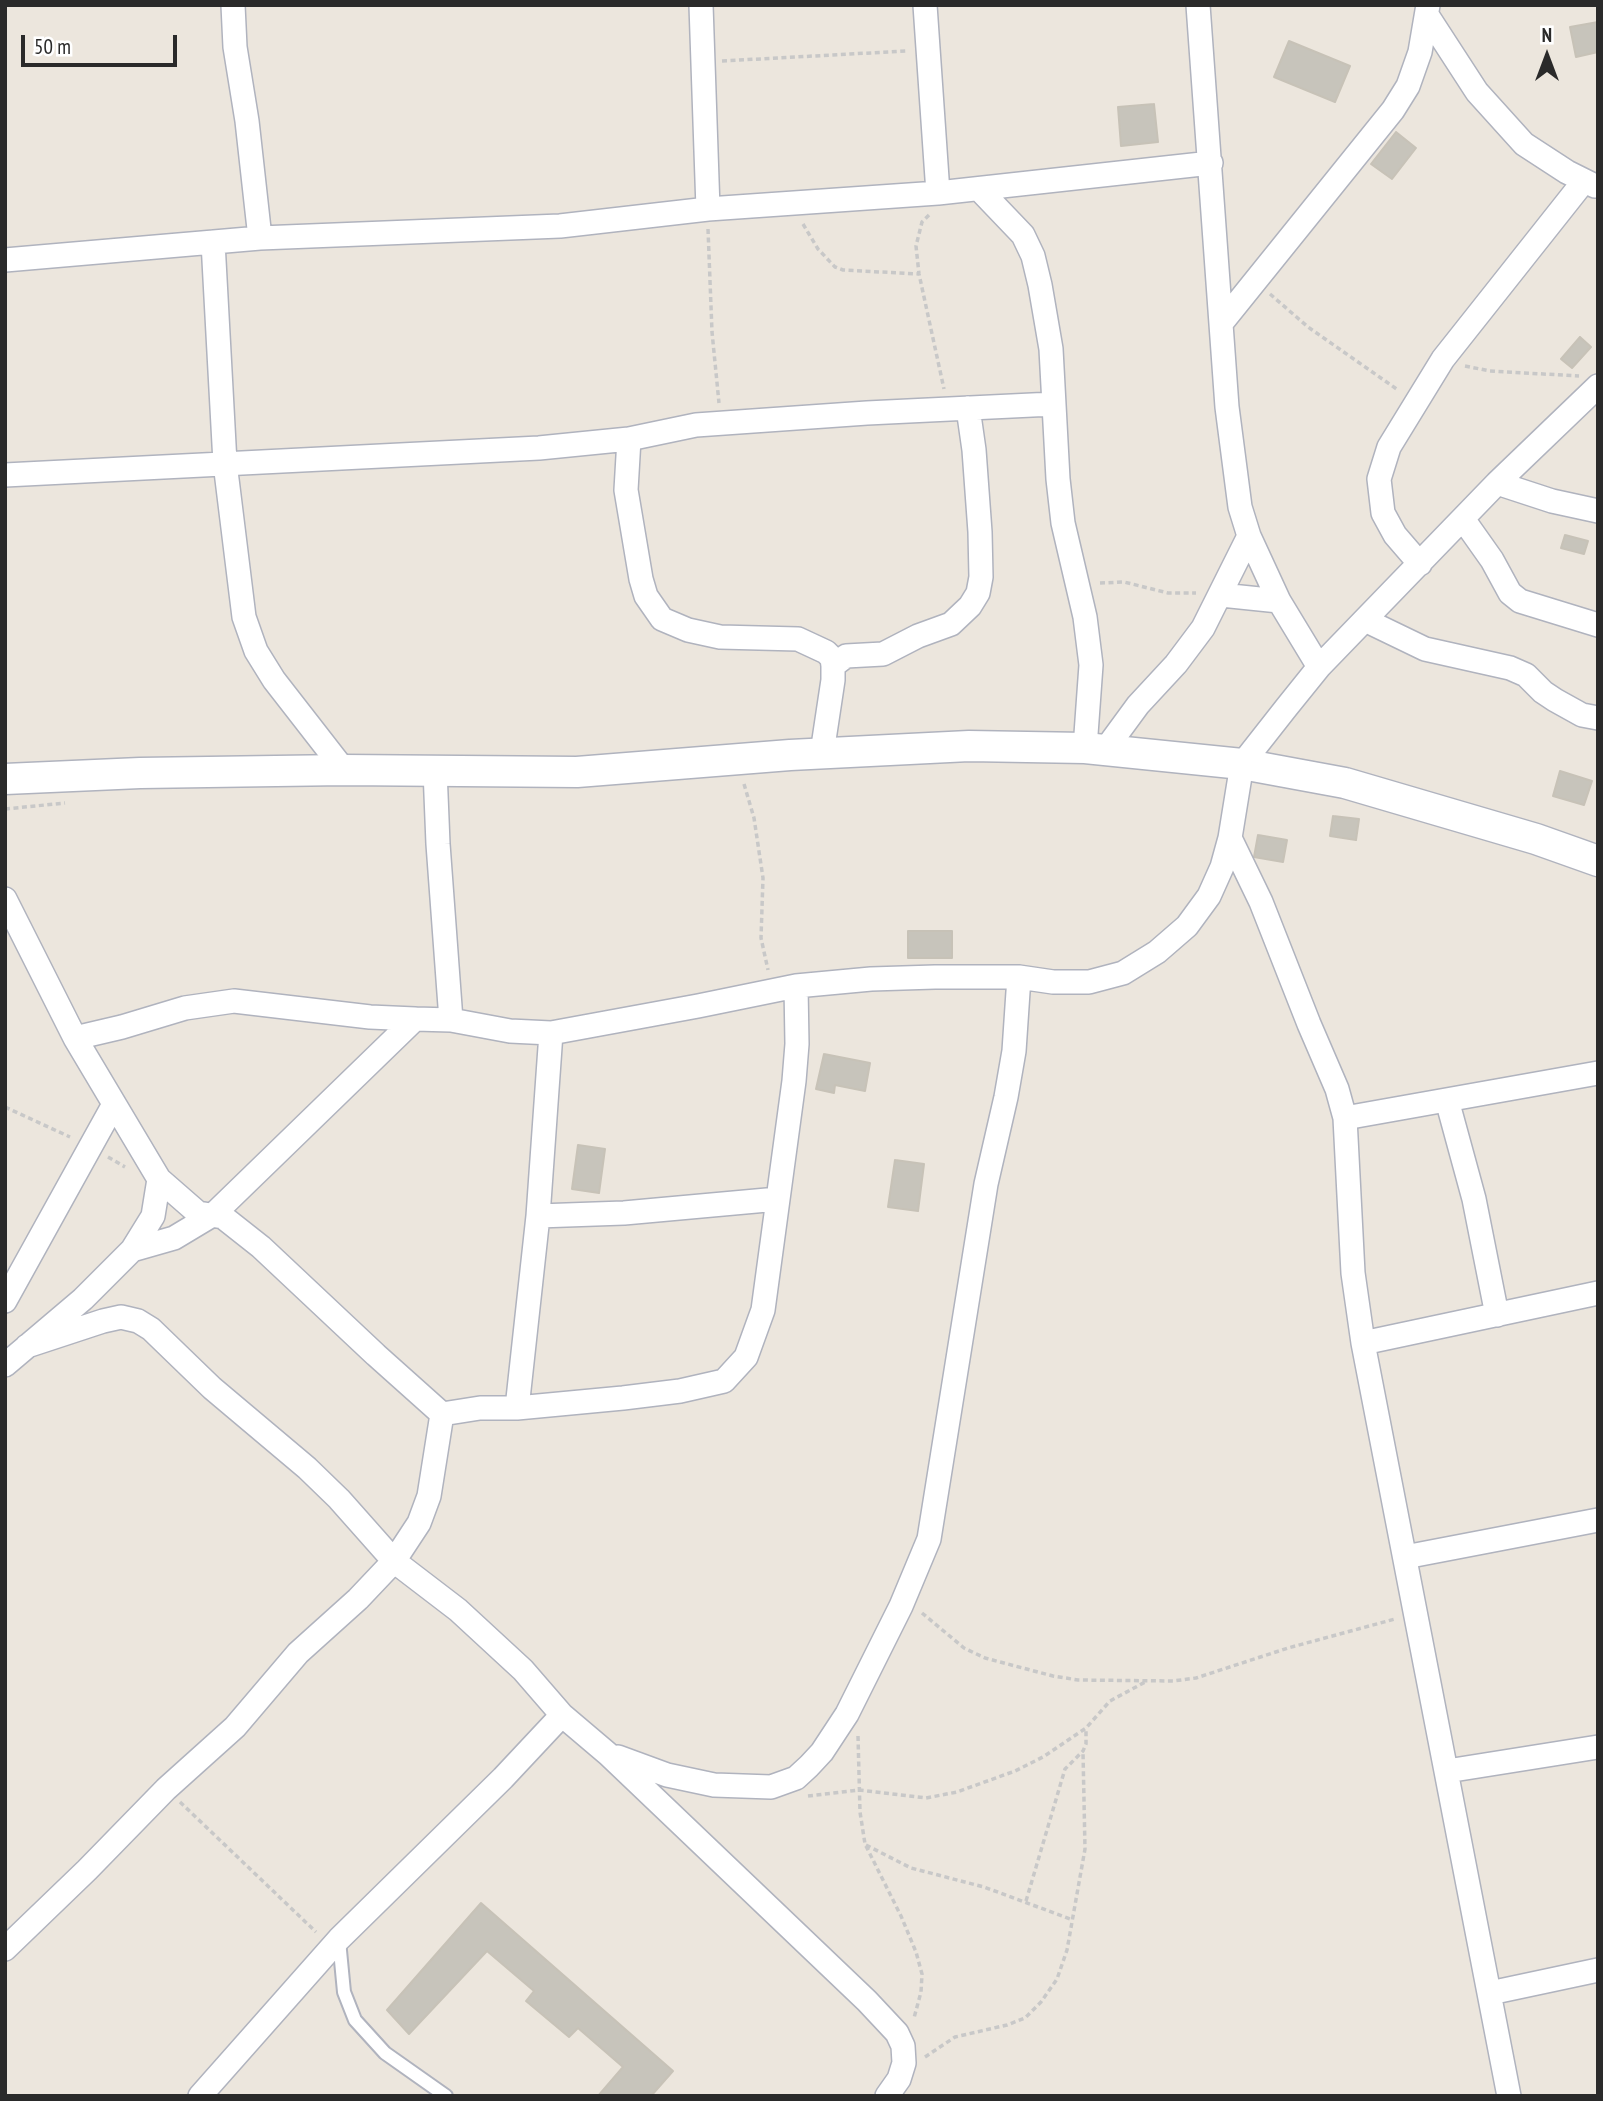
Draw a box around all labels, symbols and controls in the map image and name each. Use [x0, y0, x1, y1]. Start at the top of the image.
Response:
scale bar [24, 21, 180, 65]
north arrow [1512, 21, 1582, 91]
text: N [1542, 23, 1552, 47]
text: 50 m [34, 33, 71, 60]

